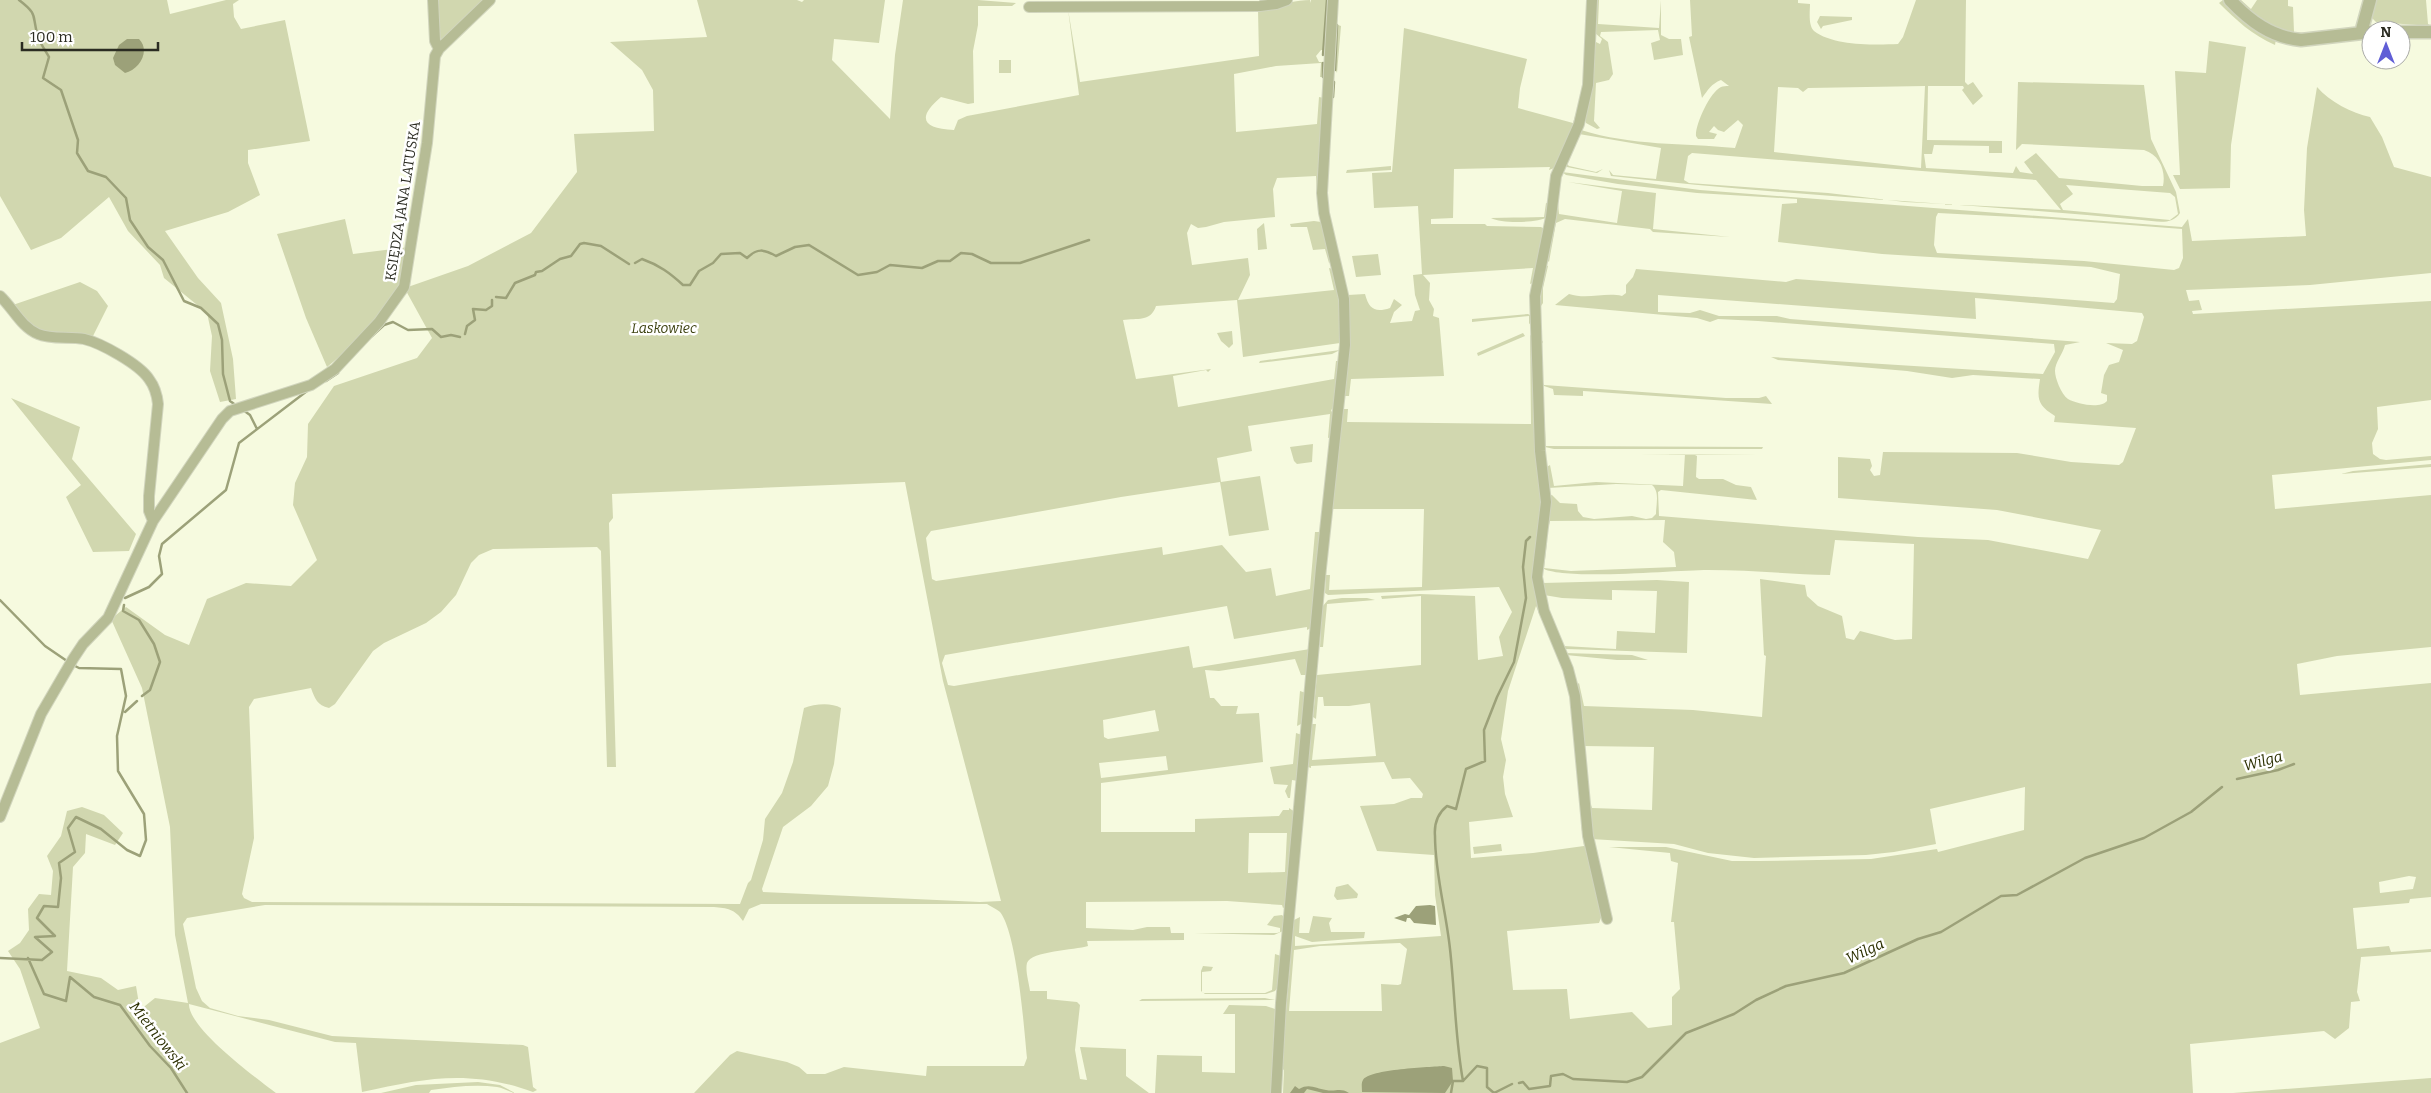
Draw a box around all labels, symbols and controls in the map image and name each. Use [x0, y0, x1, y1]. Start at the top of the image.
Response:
scale bar [22, 20, 159, 52]
north arrow [2361, 20, 2411, 70]
text: N [2381, 24, 2392, 41]
text: 100 m [30, 28, 73, 46]
street label: KSIĘDZA JANA LATUSKA [382, 120, 424, 282]
park label: Laskowiec [631, 320, 697, 337]
water label: Wilga [2241, 747, 2285, 775]
water label: Wilga [1843, 934, 1887, 968]
water label: Mietniowski [126, 998, 190, 1074]

